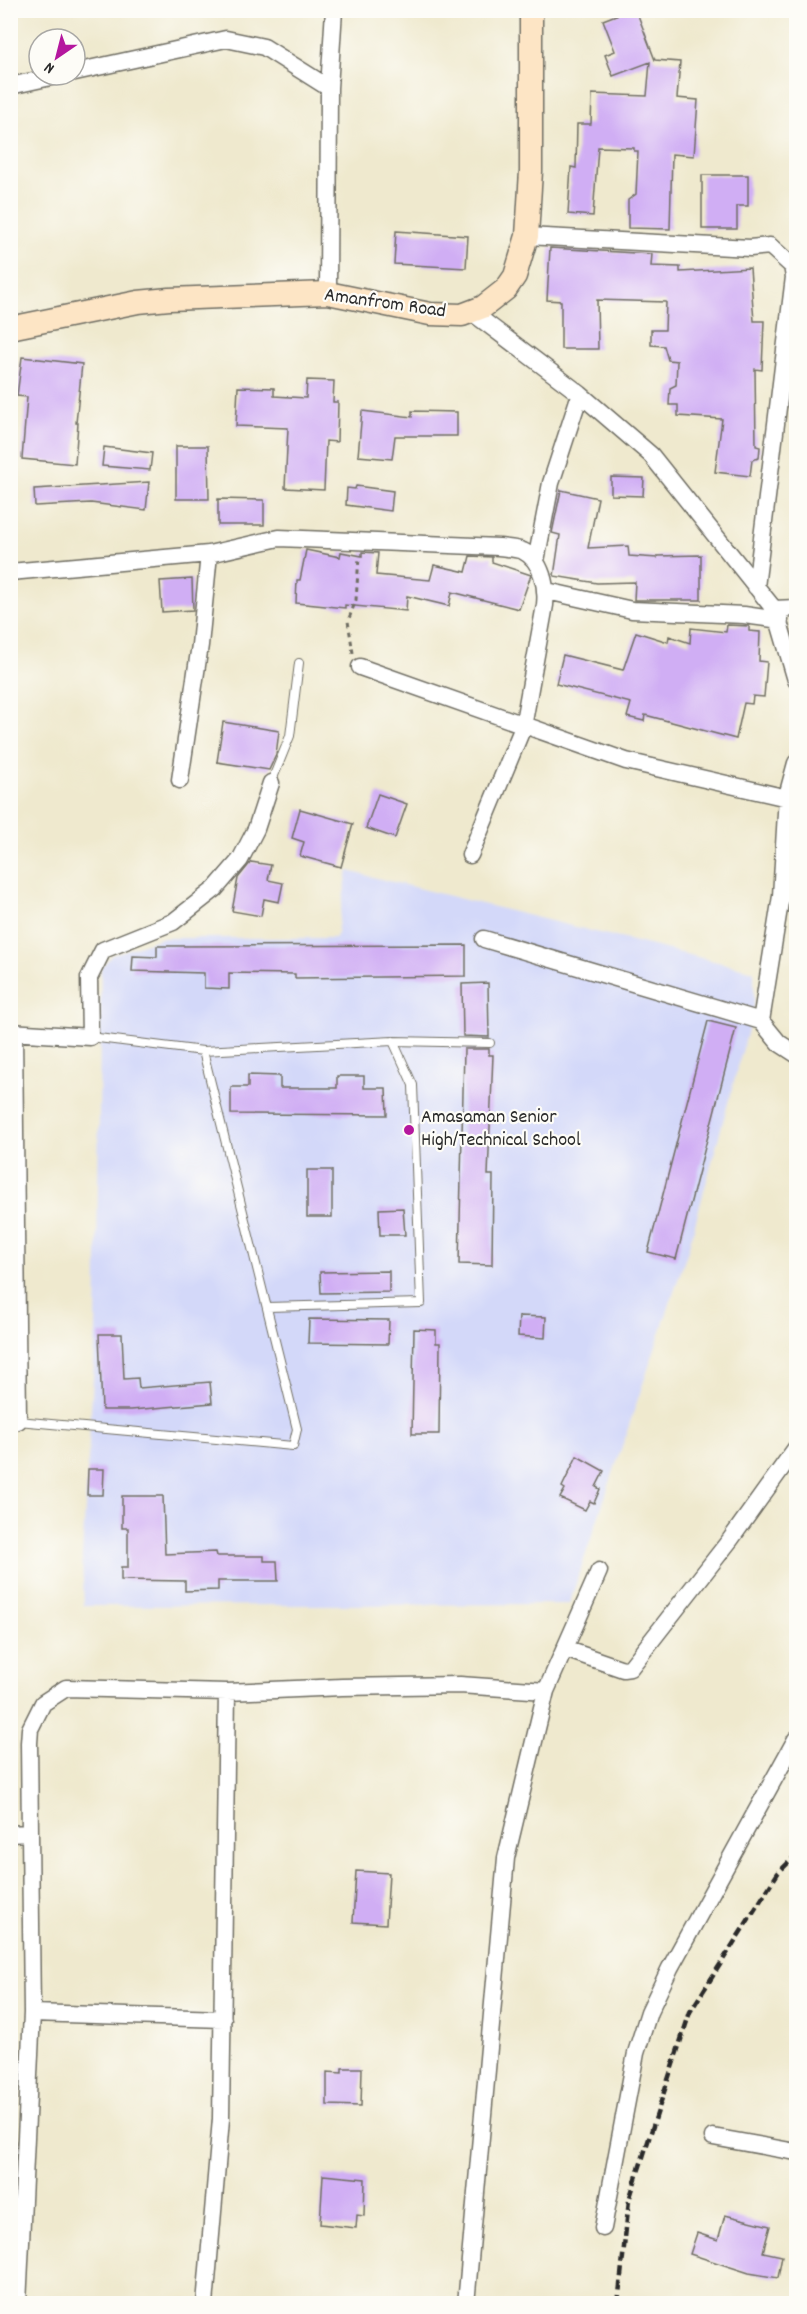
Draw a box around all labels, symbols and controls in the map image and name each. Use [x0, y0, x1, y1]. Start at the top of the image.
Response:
north arrow [27, 27, 87, 87]
text: N [40, 55, 60, 79]
street label: Amanfrom Road [322, 282, 448, 326]
place label: Amasaman Senior High/Technical School [421, 1104, 581, 1155]
marker: Amasaman Senior High/Technical School [402, 1123, 416, 1137]

